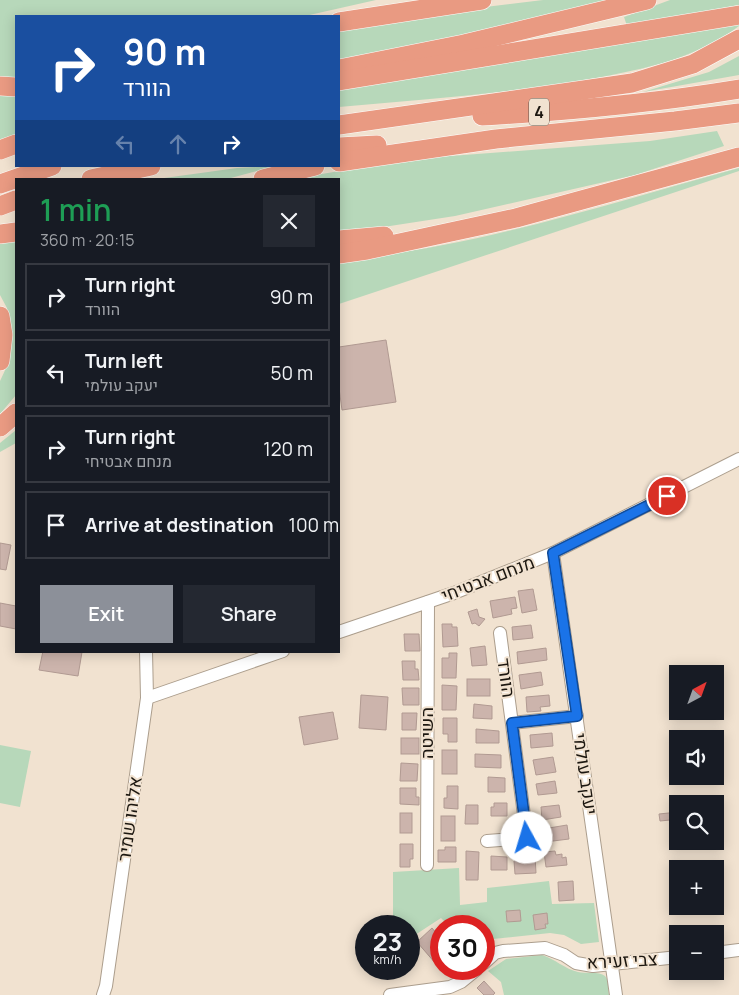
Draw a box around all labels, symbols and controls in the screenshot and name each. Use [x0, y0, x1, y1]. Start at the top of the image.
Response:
text: 90 m [123, 28, 206, 76]
icon: right [40, 35, 105, 100]
text: הוורד [123, 73, 171, 103]
road number: 4 [529, 98, 549, 125]
icon: left [111, 130, 139, 158]
icon: ahead [164, 130, 192, 158]
icon: right [217, 130, 245, 158]
text: 1 min [40, 189, 112, 230]
button: close [263, 195, 315, 247]
text: 360 m · 20:15 [40, 229, 134, 251]
text: Turn right [85, 272, 175, 298]
icon: right [42, 283, 70, 311]
text: 90 m [270, 284, 313, 310]
text: הוורד [85, 298, 120, 320]
text: Turn left [85, 348, 163, 374]
icon: left [42, 359, 70, 387]
text: 50 m [271, 360, 313, 386]
text: יעקב עולמי [85, 374, 158, 396]
text: Turn right [85, 424, 175, 450]
icon: right [42, 435, 70, 463]
text: 120 m [263, 436, 313, 462]
text: מנחם אבטיחי [85, 450, 172, 472]
pin [646, 475, 688, 517]
icon: arrive [653, 482, 681, 510]
icon: arrive [42, 511, 70, 539]
text: Arrive at destination [85, 512, 274, 538]
text: 100 m [289, 512, 339, 538]
street label: מנחם אבטיחי [438, 549, 538, 607]
button: Exit [40, 585, 173, 643]
button: Share [183, 585, 315, 643]
street label: הוורד [492, 657, 522, 699]
north arrow [669, 665, 724, 720]
map controls [669, 665, 724, 980]
street label: השיטה [414, 707, 438, 759]
button: sound [669, 730, 724, 785]
street label: יעקב עולמי [568, 732, 604, 816]
street label: אליהו שמיר [111, 775, 147, 863]
button: search [669, 795, 724, 850]
position arrow [500, 811, 552, 863]
button: + [669, 860, 724, 915]
speed limit sign: 30 [430, 915, 495, 980]
text: 23 [373, 924, 402, 959]
button: − [669, 925, 724, 980]
street label: צבי זעירא [586, 946, 658, 974]
text: km/h [374, 951, 401, 968]

